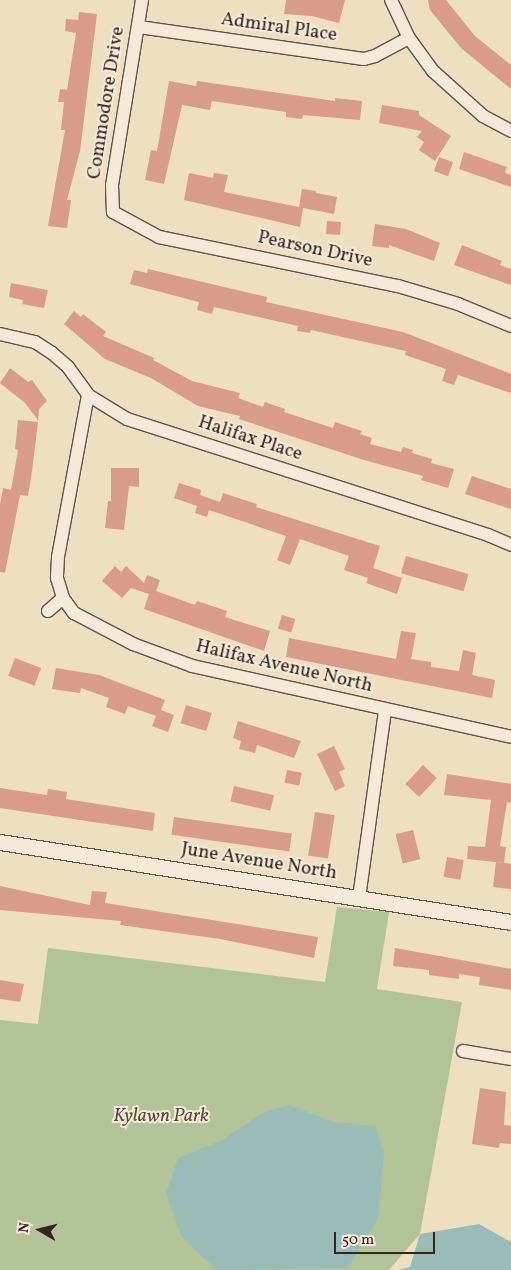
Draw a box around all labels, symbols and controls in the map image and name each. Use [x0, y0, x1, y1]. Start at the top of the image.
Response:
street label: Admiral Place [220, 9, 338, 47]
street label: Commodore Drive [84, 25, 130, 181]
street label: Pearson Drive [255, 227, 375, 273]
street label: Halifax Place [195, 411, 305, 467]
street label: Halifax Avenue North [193, 636, 375, 698]
street label: June Avenue North [180, 838, 338, 886]
park label: Kylawn Park [113, 1106, 209, 1128]
north arrow [15, 1205, 65, 1255]
text: N [15, 1221, 35, 1234]
scale bar [336, 1222, 437, 1254]
text: 50 m [342, 1230, 374, 1251]

